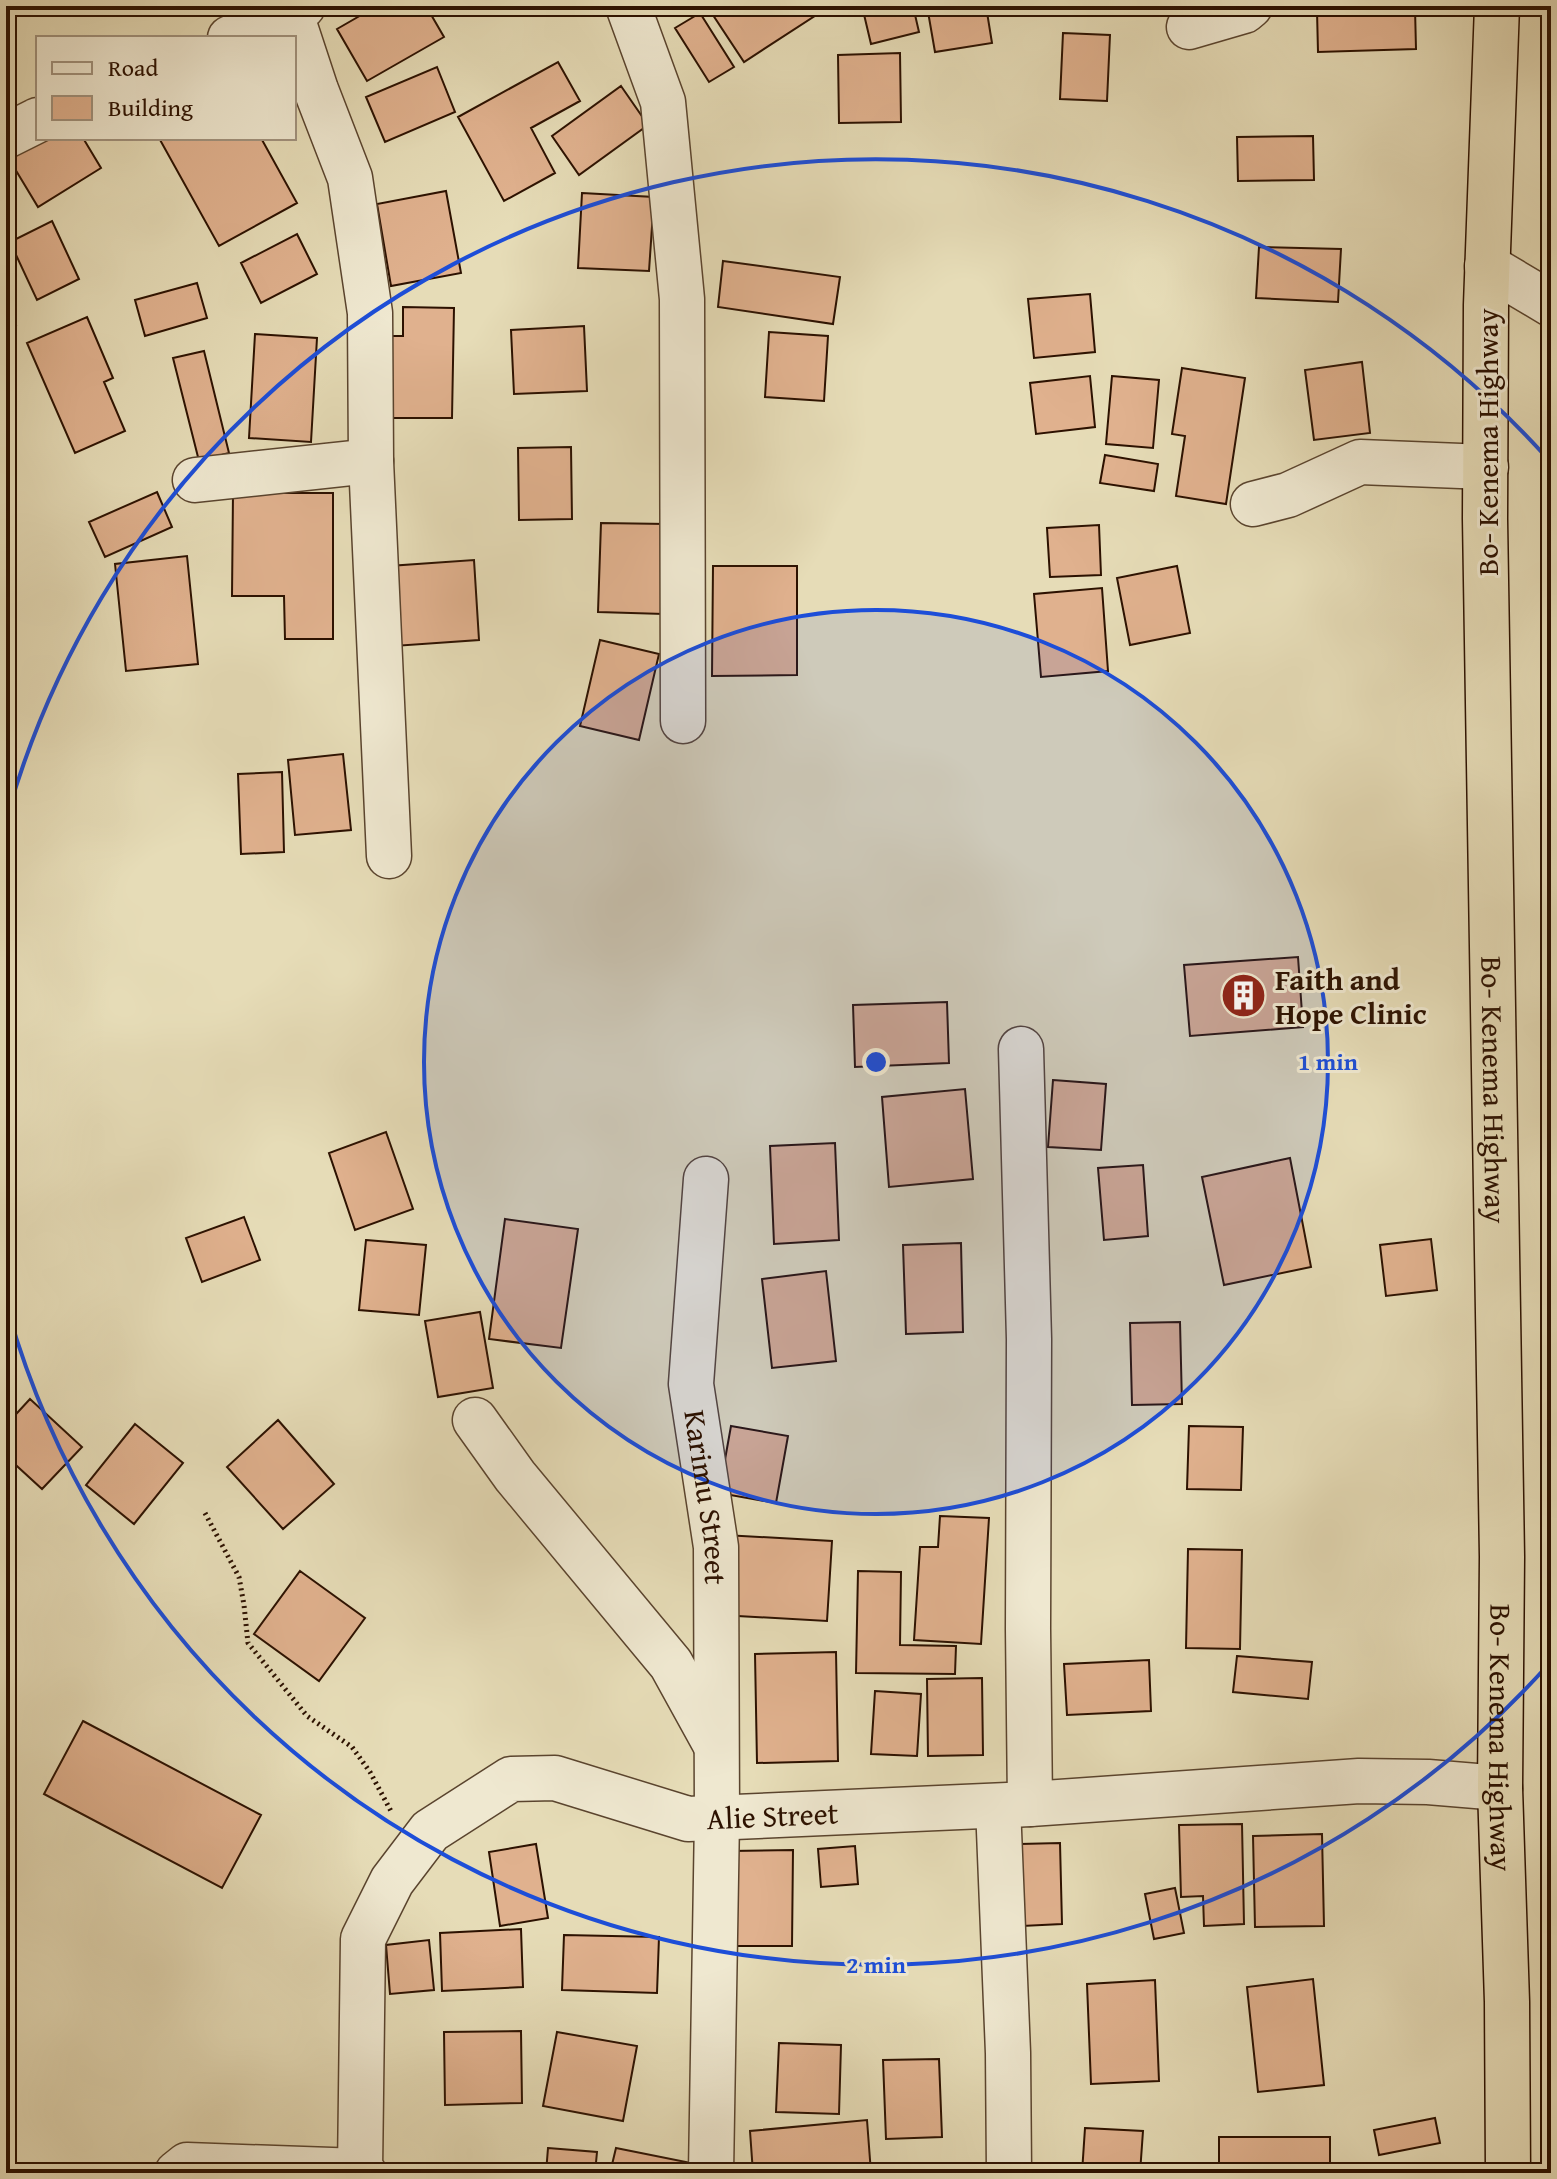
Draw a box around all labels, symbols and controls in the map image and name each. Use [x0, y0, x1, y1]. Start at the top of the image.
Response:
legend [36, 36, 296, 140]
text: Road [108, 50, 158, 85]
text: Building [108, 90, 193, 125]
street label: Bo- Kenema Highway [1465, 308, 1509, 576]
street label: Bo- Kenema Highway [1470, 956, 1519, 1224]
place label: Faith and Hope Clinic [1275, 957, 1427, 1035]
building icon: Faith and Hope Clinic [1220, 972, 1268, 1020]
text: 1 min [1298, 1044, 1358, 1079]
centre of rings [862, 1048, 890, 1076]
street label: Karimu Street [673, 1407, 738, 1585]
street label: Bo- Kenema Highway [1478, 1604, 1525, 1872]
street label: Alie Street [706, 1790, 839, 1840]
text: 2 min [846, 1947, 906, 1982]

